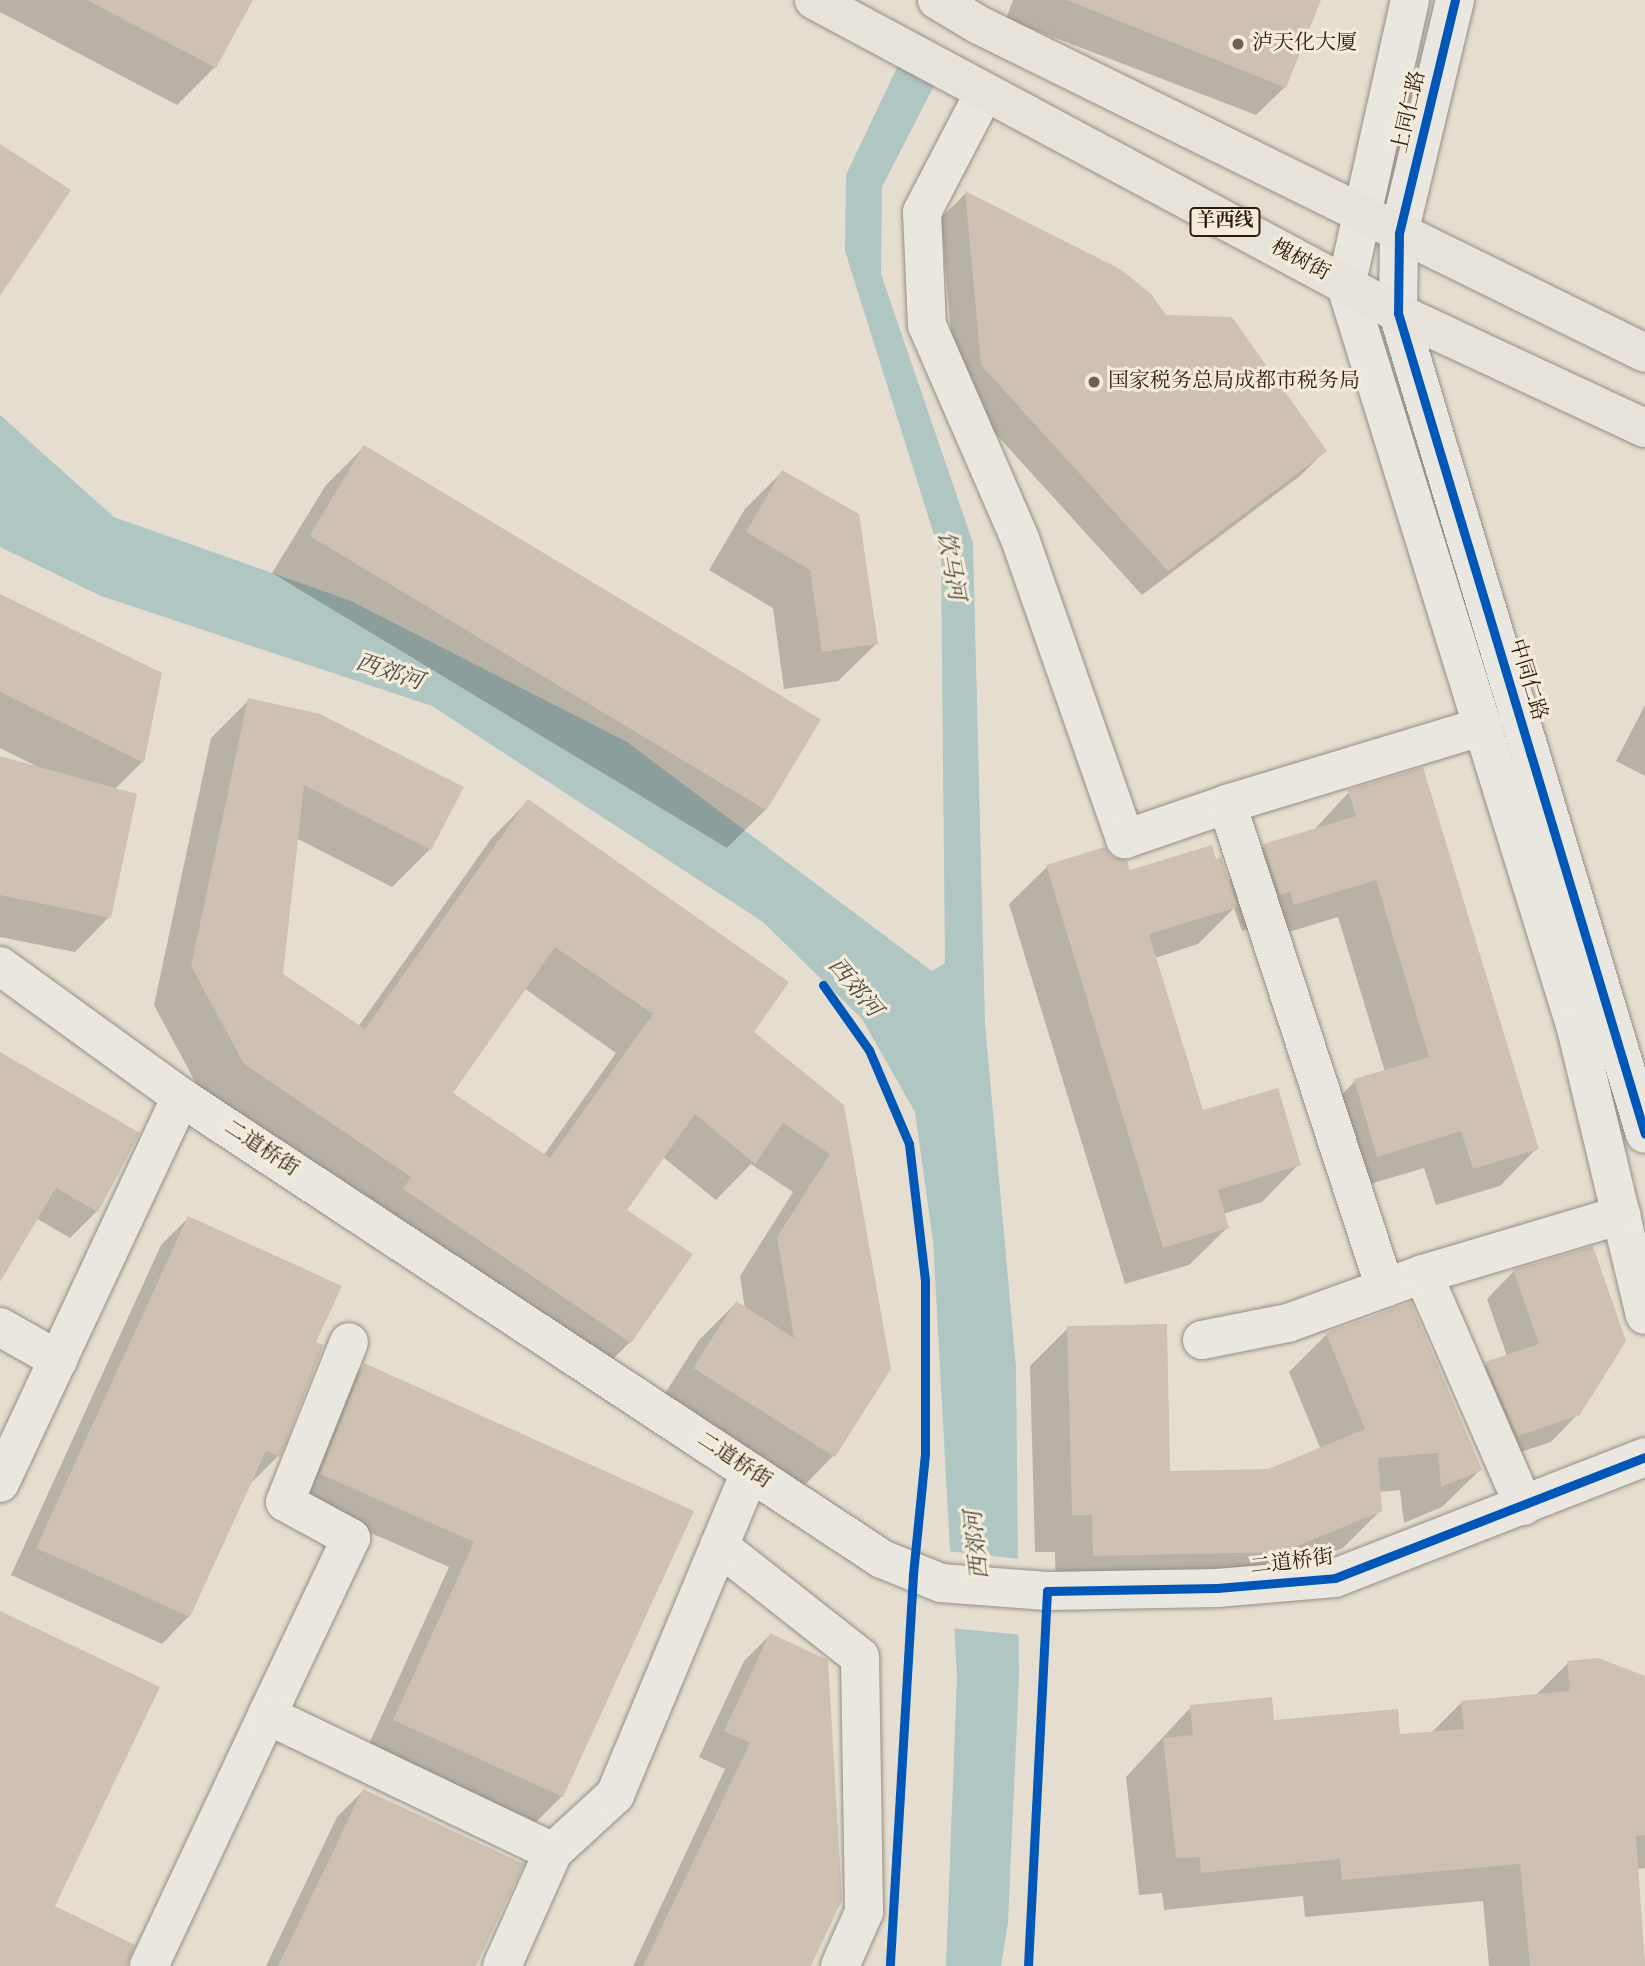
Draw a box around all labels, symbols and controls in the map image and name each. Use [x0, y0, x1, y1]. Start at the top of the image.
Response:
place label: 泸天化大厦 [1252, 31, 1357, 57]
marker: 泸天化大厦 [1230, 36, 1246, 52]
street label: 上同仁路 [1388, 68, 1432, 156]
road number: 羊西线 [1188, 206, 1262, 238]
street label: 槐树街 [1266, 235, 1334, 287]
place label: 国家税务总局成都市税务局 [1108, 369, 1360, 395]
marker: 国家税务总局成都市税务局 [1086, 374, 1102, 390]
water label: 饮马河 [930, 530, 970, 602]
street label: 中同仁路 [1503, 636, 1551, 724]
water label: 西郊河 [352, 649, 426, 697]
water label: 西郊河 [821, 953, 887, 1023]
street label: 二道桥街 [219, 1116, 303, 1182]
street label: 二道桥街 [692, 1428, 776, 1494]
water label: 西郊河 [961, 1509, 995, 1581]
street label: 二道桥街 [1249, 1545, 1335, 1581]

